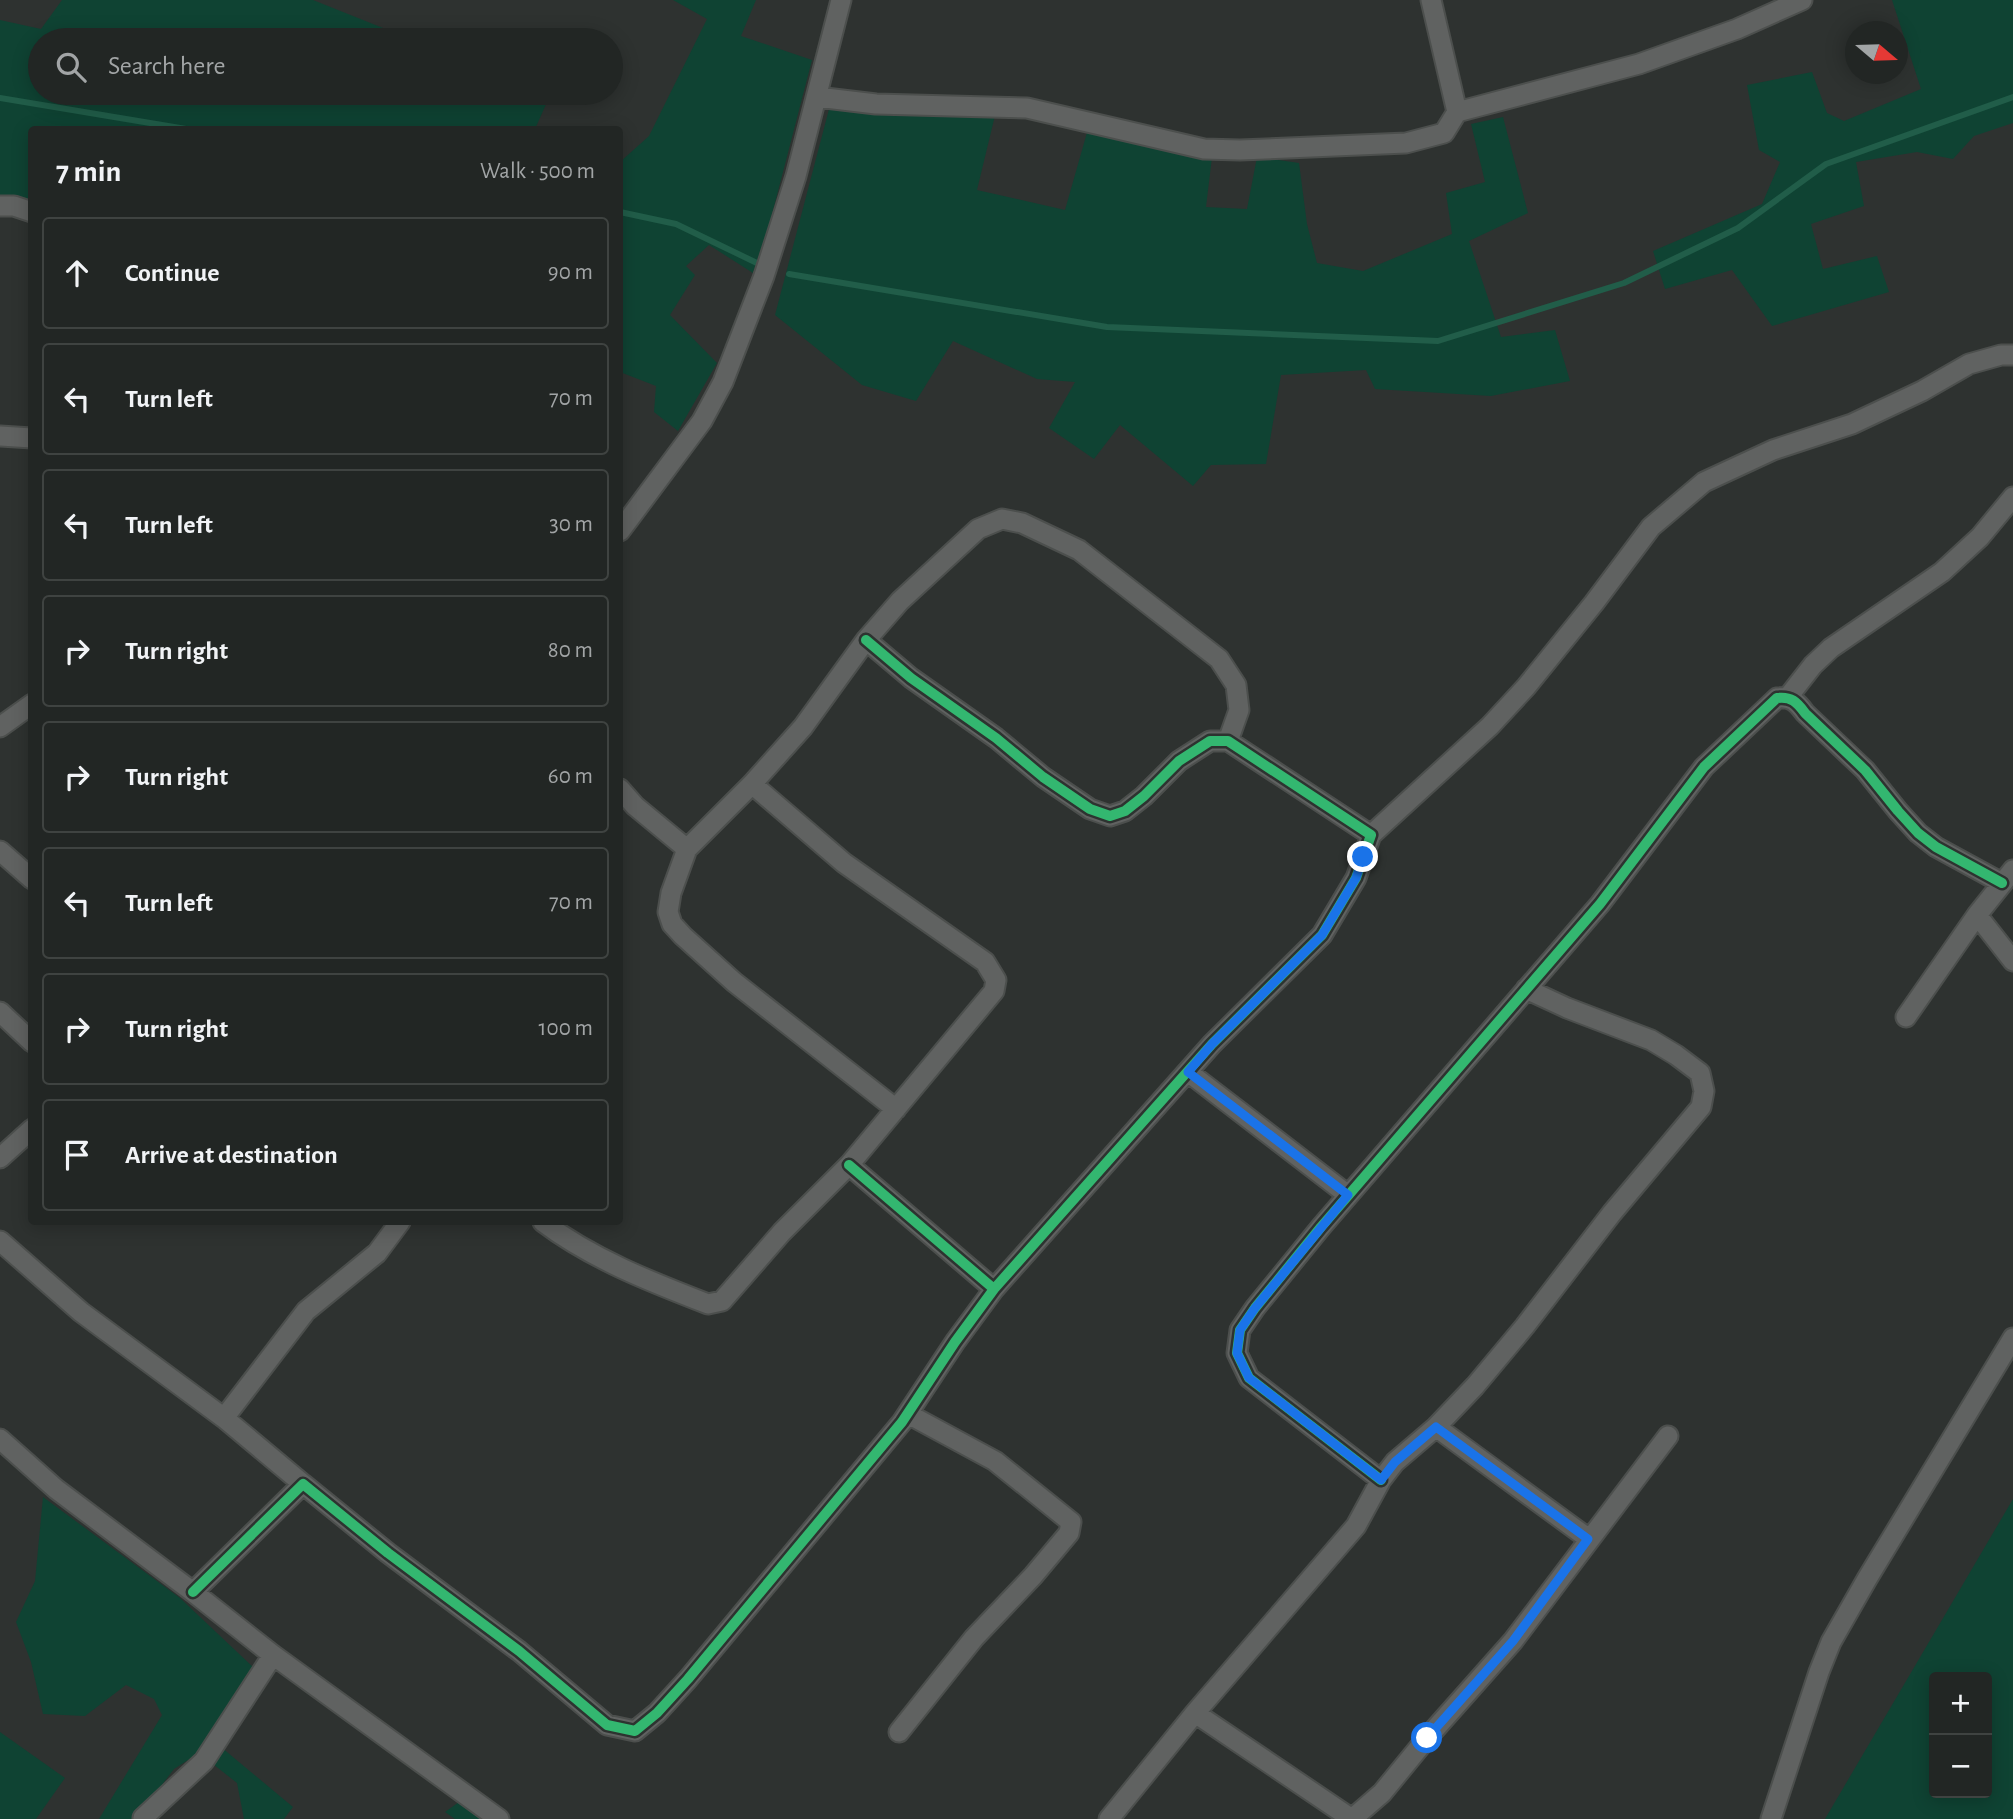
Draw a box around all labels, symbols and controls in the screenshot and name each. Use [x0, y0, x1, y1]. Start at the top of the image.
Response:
north arrow [1845, 21, 1908, 84]
search box [28, 28, 623, 105]
icon: search [52, 48, 90, 86]
text: Search here [108, 53, 226, 79]
text: 7 min [56, 157, 121, 187]
text: Walk · 500 m [480, 160, 595, 183]
icon: ahead [58, 254, 96, 292]
text: Continue [125, 260, 220, 286]
text: 90 m [548, 261, 593, 284]
icon: left [58, 380, 96, 418]
text: Turn left [125, 386, 213, 412]
text: 70 m [549, 387, 593, 410]
icon: left [58, 506, 96, 544]
text: Turn left [125, 512, 213, 538]
text: 30 m [549, 513, 593, 536]
icon: right [58, 632, 96, 670]
text: Turn right [125, 638, 228, 664]
text: 80 m [548, 639, 593, 662]
icon: right [58, 758, 96, 796]
text: Turn right [125, 764, 228, 790]
text: 60 m [548, 765, 593, 788]
route end [1347, 841, 1378, 872]
icon: left [58, 884, 96, 922]
text: Turn left [125, 890, 213, 916]
text: 70 m [549, 891, 593, 914]
icon: right [58, 1010, 96, 1048]
text: Turn right [125, 1016, 228, 1042]
text: 100 m [539, 1017, 593, 1040]
icon: arrive [58, 1136, 96, 1174]
text: Arrive at destination [125, 1142, 338, 1168]
map controls [1929, 1672, 1992, 1798]
button: + [1929, 1672, 1992, 1735]
route start [1411, 1722, 1442, 1753]
button: − [1929, 1735, 1992, 1798]

